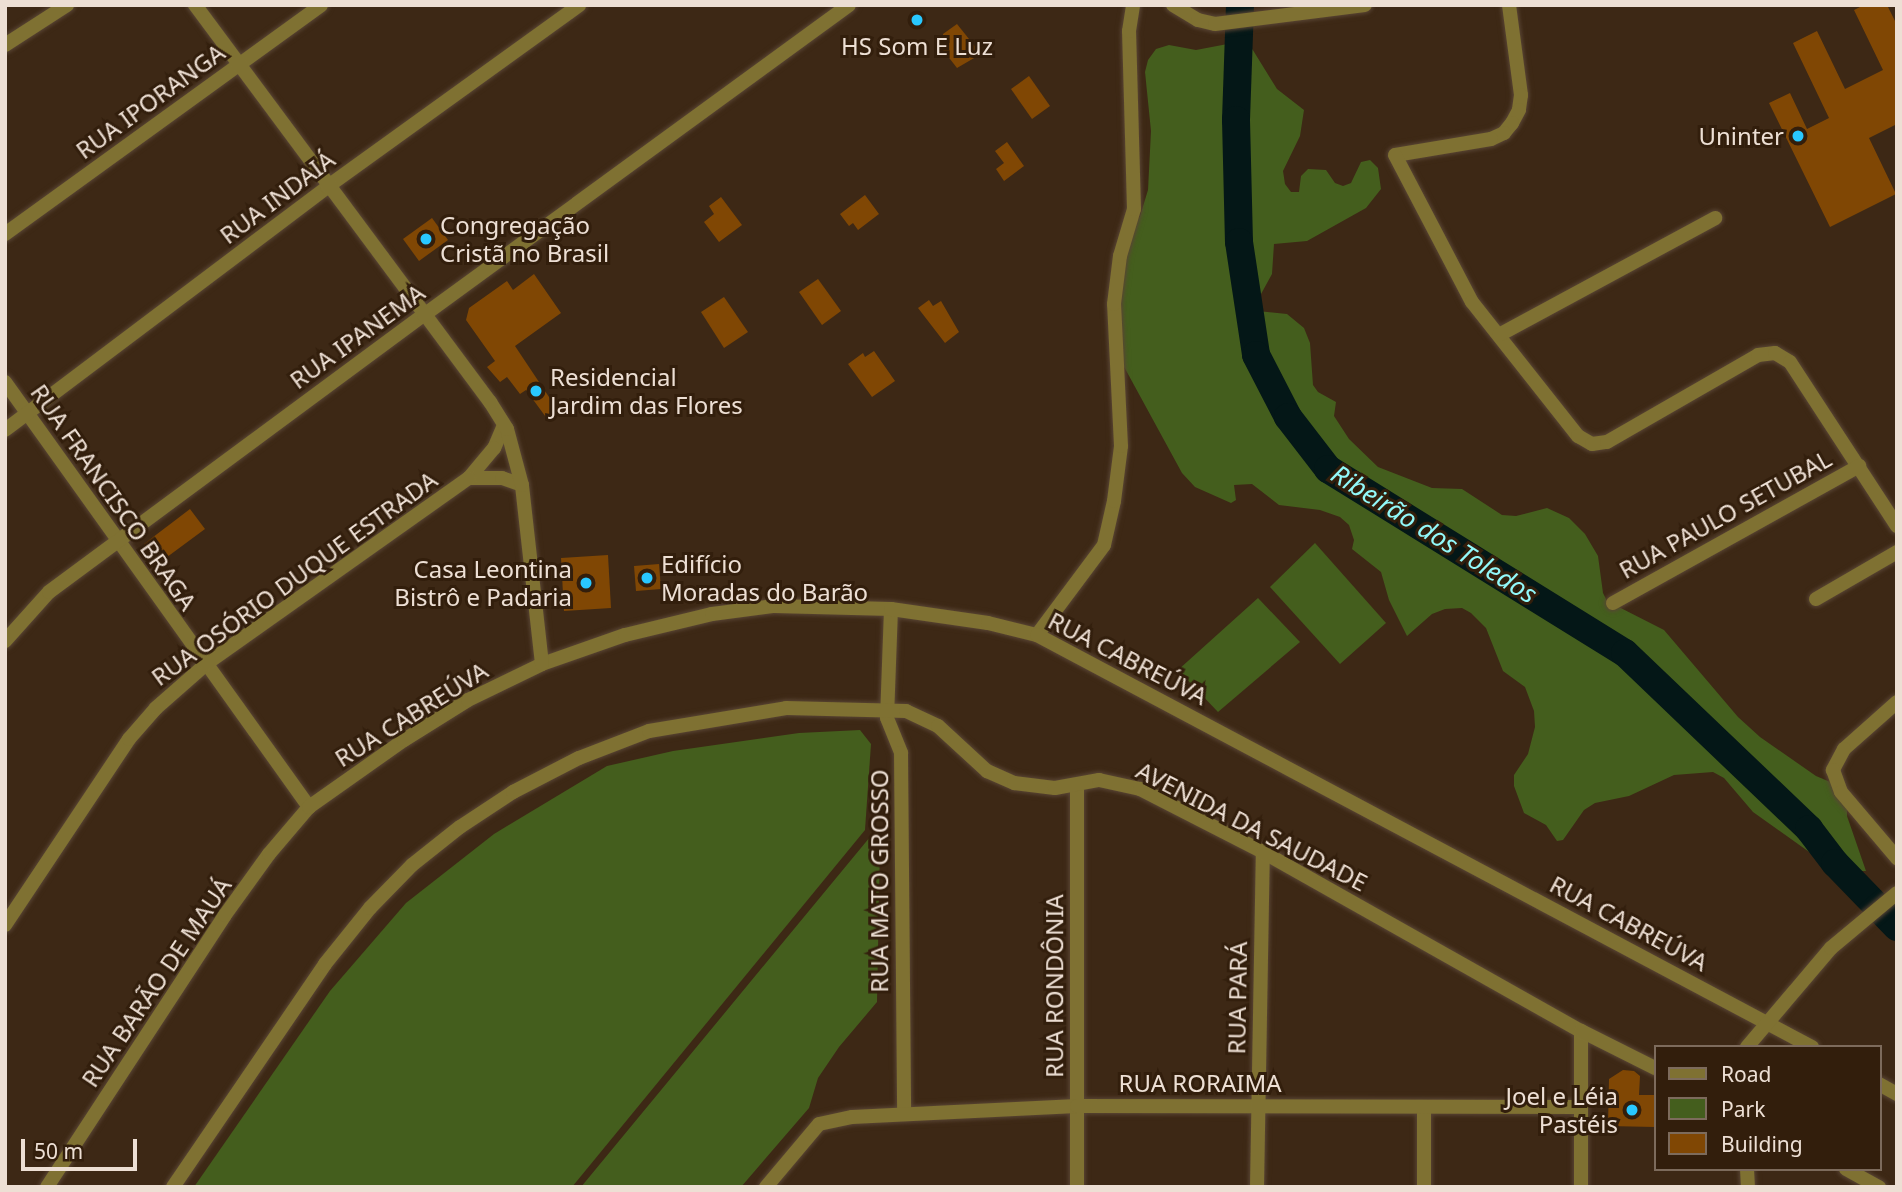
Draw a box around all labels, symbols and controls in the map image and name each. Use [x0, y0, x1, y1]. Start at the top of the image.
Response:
marker: HS Som E Luz [909, 12, 925, 28]
place label: HS Som E Luz [841, 32, 993, 60]
street label: RUA IPORANGA [70, 37, 230, 165]
place label: Uninter [1698, 122, 1784, 150]
marker: Uninter [1790, 128, 1806, 144]
street label: RUA INDAIÁ [214, 145, 340, 249]
place label: Congregação Cristã no Brasil [440, 211, 609, 267]
marker: Congregação Cristã no Brasil [418, 231, 434, 247]
street label: RUA IPANEMA [284, 278, 430, 394]
place label: Residencial Jardim das Flores [550, 363, 743, 419]
street label: RUA FRANCISCO BRAGA [25, 379, 203, 615]
marker: Residencial Jardim das Flores [528, 383, 544, 399]
street label: RUA PAULO SETUBAL [1614, 444, 1836, 584]
water label: Ribeirão dos Toledos [1325, 458, 1543, 610]
street label: RUA OSÓRIO DUQUE ESTRADA [146, 465, 442, 691]
place label: Edifício Moradas do Barão [661, 550, 868, 606]
place label: Casa Leontina Bistrô e Padaria [394, 555, 572, 611]
marker: Edifício Moradas do Barão [639, 570, 655, 586]
marker: Casa Leontina Bistrô e Padaria [578, 575, 594, 591]
street label: RUA CABREÚVA [1044, 606, 1212, 710]
street label: RUA CABREÚVA [329, 656, 493, 772]
street label: AVENIDA DA SAUDADE [1132, 755, 1372, 897]
street label: RUA MATO GROSSO [865, 769, 893, 993]
street label: RUA CABREÚVA [1545, 869, 1713, 977]
street label: RUA BARÃO DE MAUÁ [75, 872, 237, 1092]
street label: RUA RONDÔNIA [1040, 894, 1068, 1078]
street label: RUA PARÁ [1222, 941, 1252, 1055]
legend [1654, 1045, 1881, 1171]
text: Road [1721, 1060, 1771, 1088]
street label: RUA RORAIMA [1119, 1069, 1281, 1097]
place label: Joel e Léia Pastéis [1505, 1082, 1618, 1138]
text: Park [1721, 1095, 1765, 1123]
marker: Joel e Léia Pastéis [1624, 1102, 1640, 1118]
scale bar [24, 1126, 140, 1170]
text: Building [1721, 1130, 1803, 1158]
text: 50 m [34, 1137, 83, 1165]

